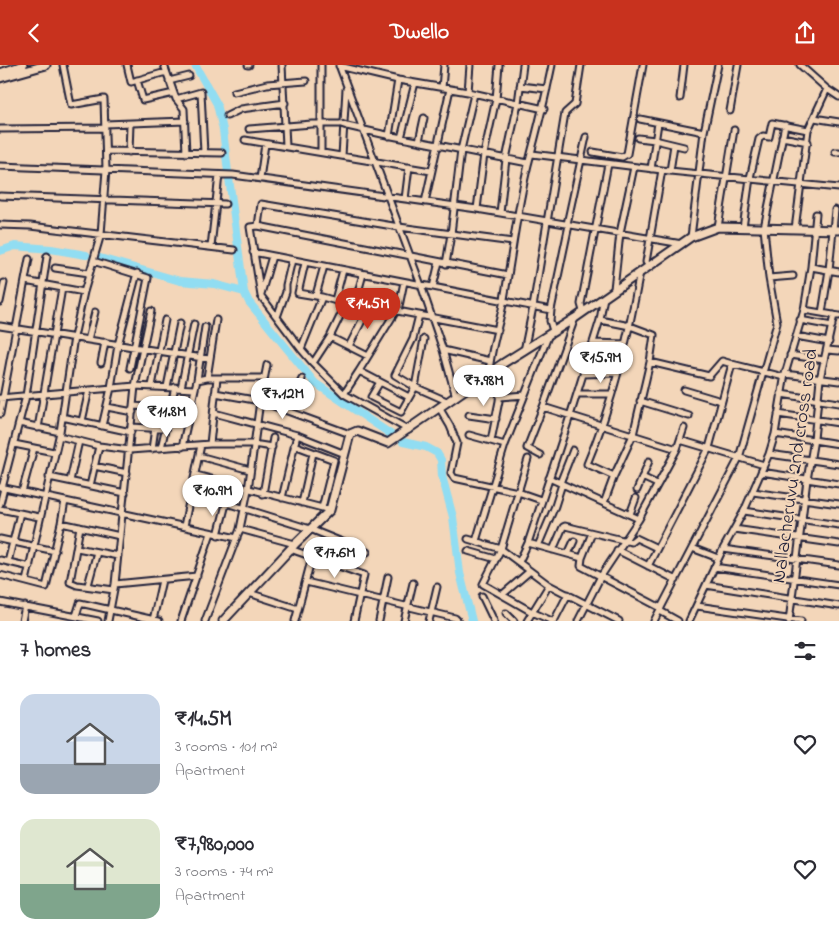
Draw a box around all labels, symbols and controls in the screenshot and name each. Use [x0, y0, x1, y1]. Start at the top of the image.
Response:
text: Dwello [390, 17, 449, 49]
icon: back [20, 19, 48, 47]
icon: share [791, 19, 819, 47]
pin: ₹14.5M [327, 287, 409, 330]
text: ₹14.5M [346, 292, 390, 316]
pin: ₹15.9M [560, 341, 642, 384]
text: ₹15.9M [580, 346, 622, 370]
street label: Nallacheruvu 2nd cross road [765, 347, 827, 585]
pin: ₹7.98M [443, 365, 525, 407]
text: ₹7.98M [464, 369, 504, 393]
pin: ₹7.12M [242, 377, 324, 420]
text: ₹7.12M [262, 382, 304, 406]
pin: ₹11.8M [126, 395, 208, 438]
text: ₹11.8M [148, 400, 186, 424]
pin: ₹10.9M [172, 475, 254, 517]
text: ₹10.9M [193, 479, 233, 503]
pin: ₹17.6M [294, 537, 376, 579]
text: ₹17.6M [314, 541, 356, 565]
text: 7 homes [20, 636, 91, 666]
icon: filters [791, 637, 819, 665]
text: ₹14.5M [175, 705, 232, 735]
icon: home [60, 714, 120, 774]
icon: heart [791, 730, 819, 758]
text: 3 rooms · 101 m² [175, 735, 277, 759]
text: Apartment [175, 759, 245, 783]
text: ₹7,980,000 [175, 830, 254, 860]
icon: home [60, 839, 120, 899]
icon: heart [791, 855, 819, 883]
text: 3 rooms · 74 m² [175, 860, 274, 884]
text: Apartment [175, 884, 245, 908]

